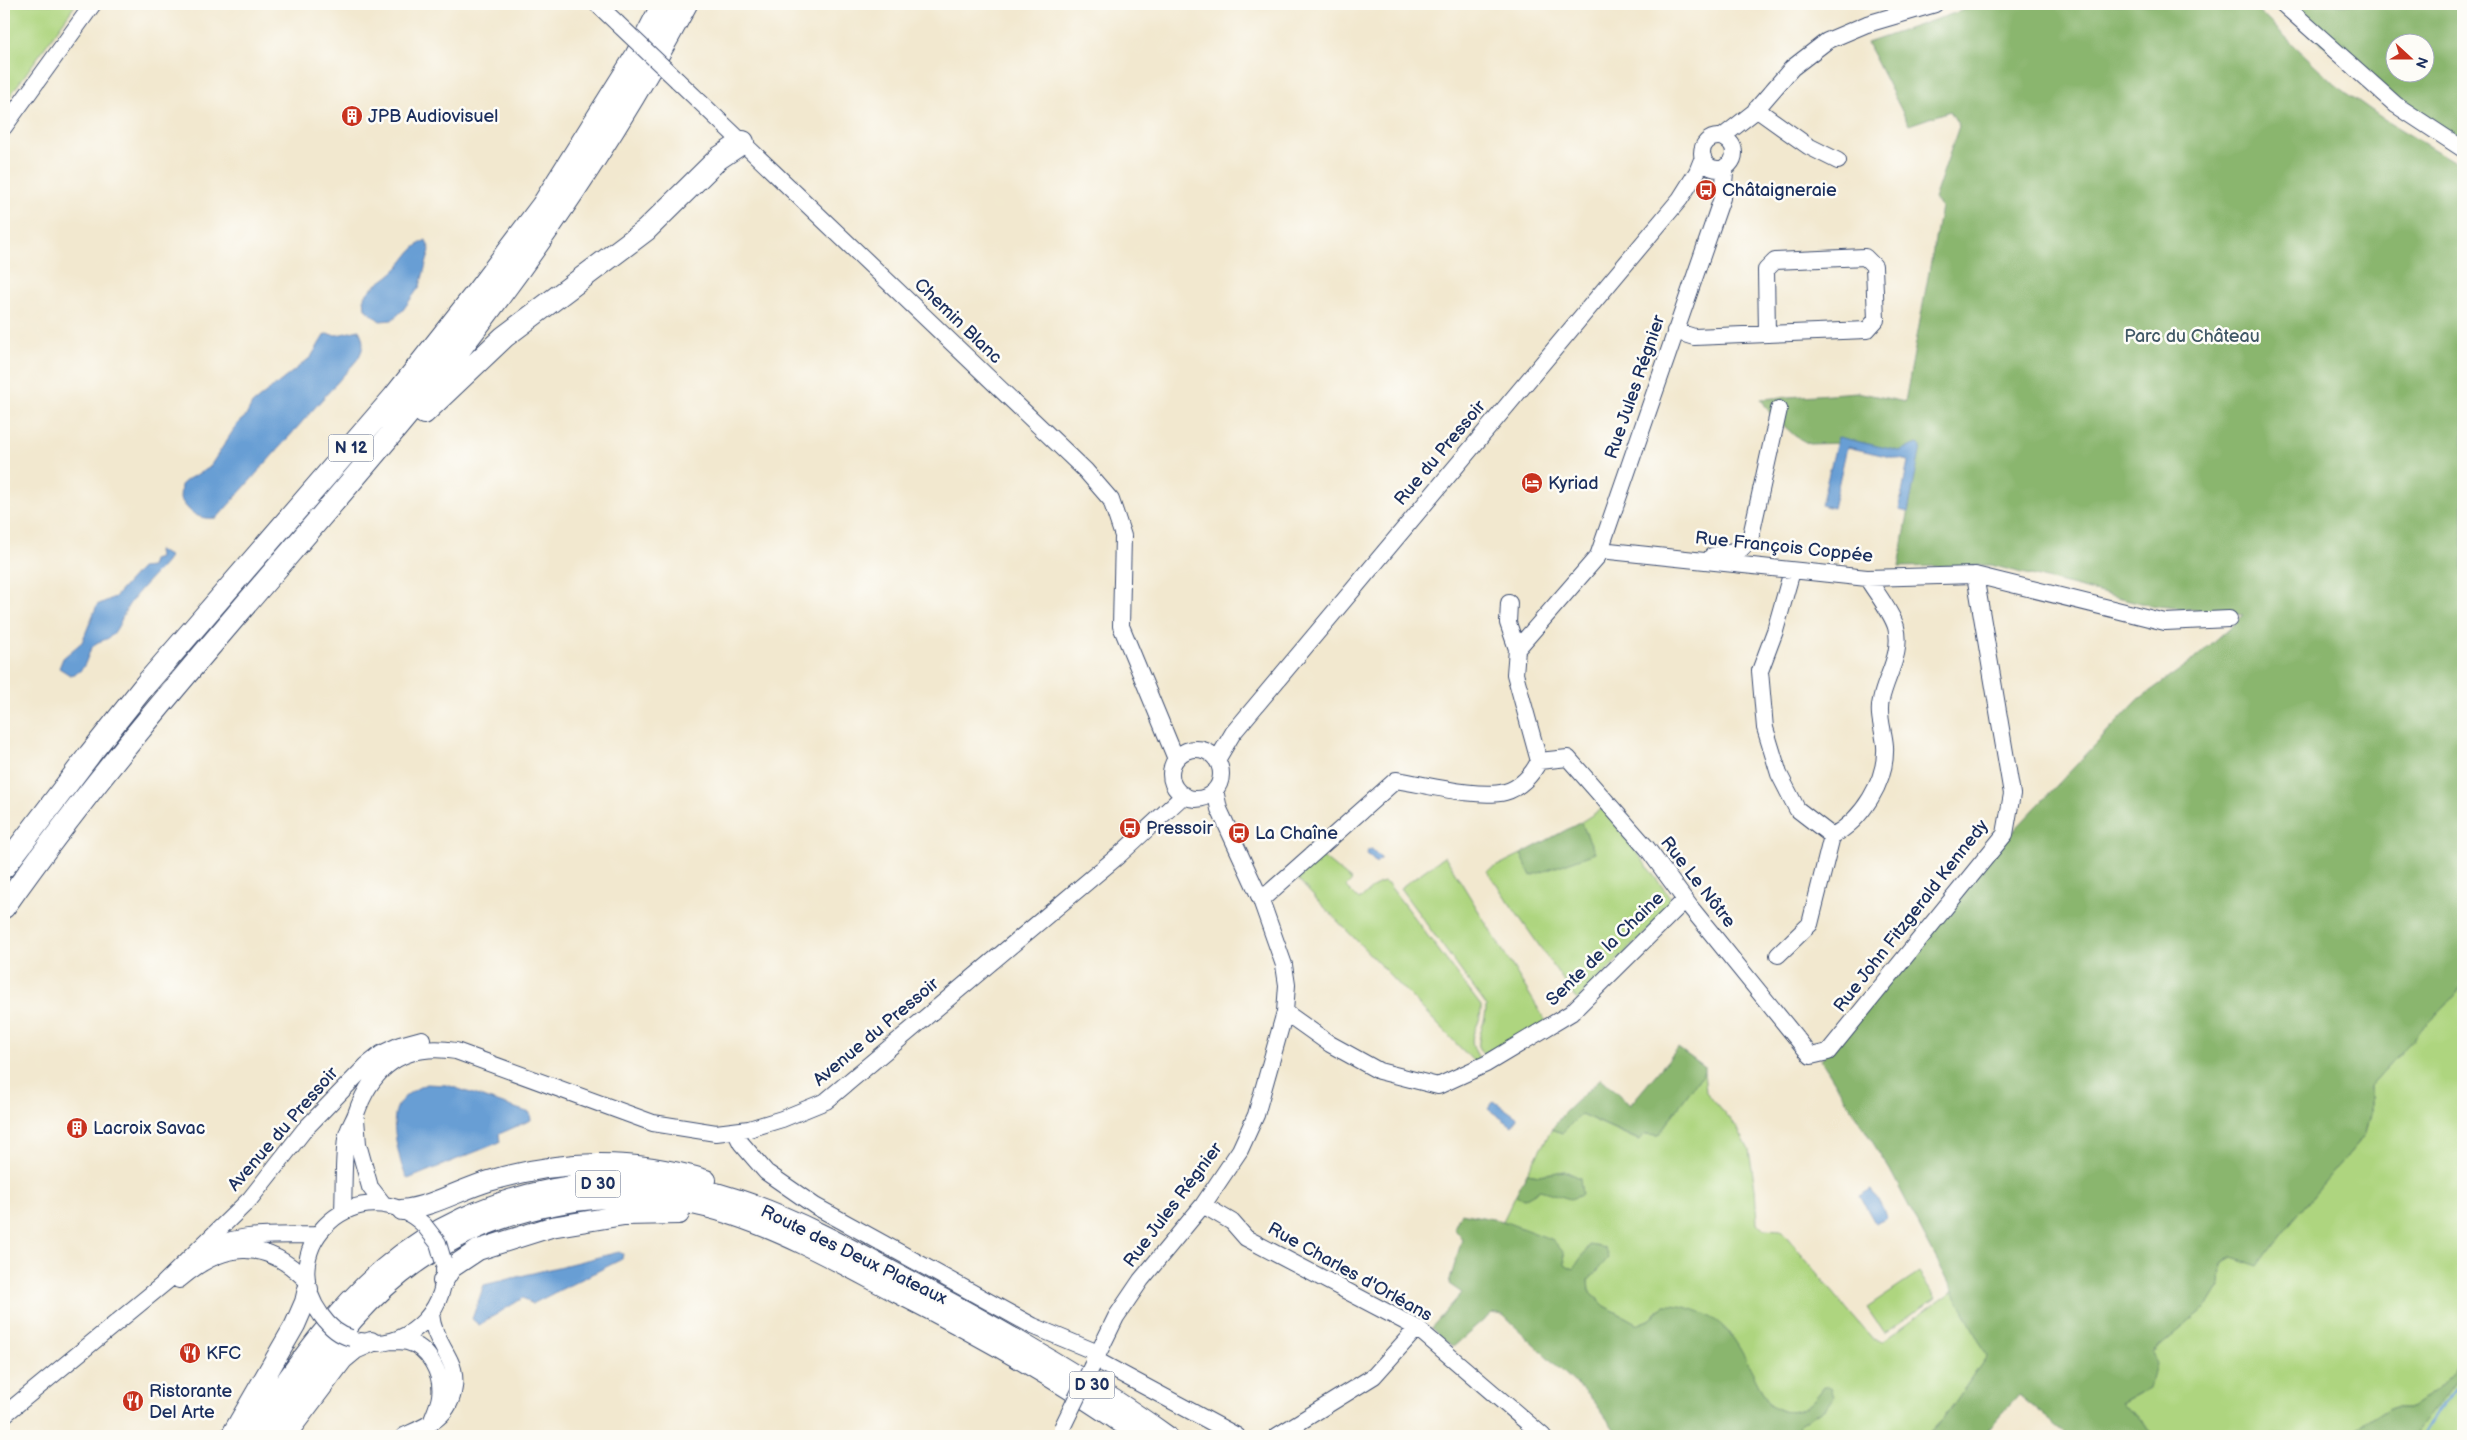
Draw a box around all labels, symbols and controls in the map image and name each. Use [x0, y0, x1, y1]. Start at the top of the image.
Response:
north arrow [2384, 32, 2434, 82]
text: N [2412, 55, 2431, 70]
building icon: JPB Audiovisuel [340, 104, 364, 128]
place label: JPB Audiovisuel [368, 106, 498, 127]
bus stop icon: Châtaigneraie [1694, 178, 1718, 202]
place label: Châtaigneraie [1722, 180, 1837, 201]
street label: Chemin Blanc [910, 274, 1006, 368]
street label: Rue Jules Régnier [1601, 312, 1670, 462]
park label: Parc du Château [2124, 326, 2260, 347]
street label: Rue du Pressoir [1390, 396, 1490, 510]
road number: N 12 [328, 434, 374, 462]
hotel icon: Kyriad [1520, 471, 1544, 495]
place label: Kyriad [1548, 473, 1599, 494]
street label: Rue François Coppée [1694, 527, 1874, 567]
street label: Rue John Fitzgerald Kennedy [1829, 815, 1993, 1016]
bus stop icon: Pressoir [1118, 816, 1142, 840]
place label: Pressoir [1146, 818, 1213, 839]
bus stop icon: La Chaîne [1227, 821, 1251, 845]
place label: La Chaîne [1255, 823, 1338, 844]
street label: Rue Le Nôtre [1656, 832, 1740, 932]
street label: Sente de la Chaine [1542, 887, 1668, 1010]
street label: Avenue du Pressoir [809, 973, 943, 1091]
street label: Avenue du Pressoir [223, 1062, 343, 1195]
building icon: Lacroix Savac [65, 1116, 89, 1140]
place label: Lacroix Savac [93, 1118, 205, 1139]
street label: Rue Jules Régnier [1119, 1138, 1227, 1271]
road number: D 30 [576, 1170, 620, 1198]
street label: Route des Deux Plateaux [757, 1201, 951, 1310]
street label: Rue Charles d'Orléans [1264, 1218, 1436, 1326]
restaurant icon: KFC [178, 1341, 202, 1365]
place label: KFC [206, 1343, 241, 1364]
road number: D 30 [1070, 1372, 1114, 1398]
place label: Ristorante Del Arte [149, 1381, 233, 1423]
restaurant icon: Ristorante Del Arte [121, 1389, 145, 1413]

